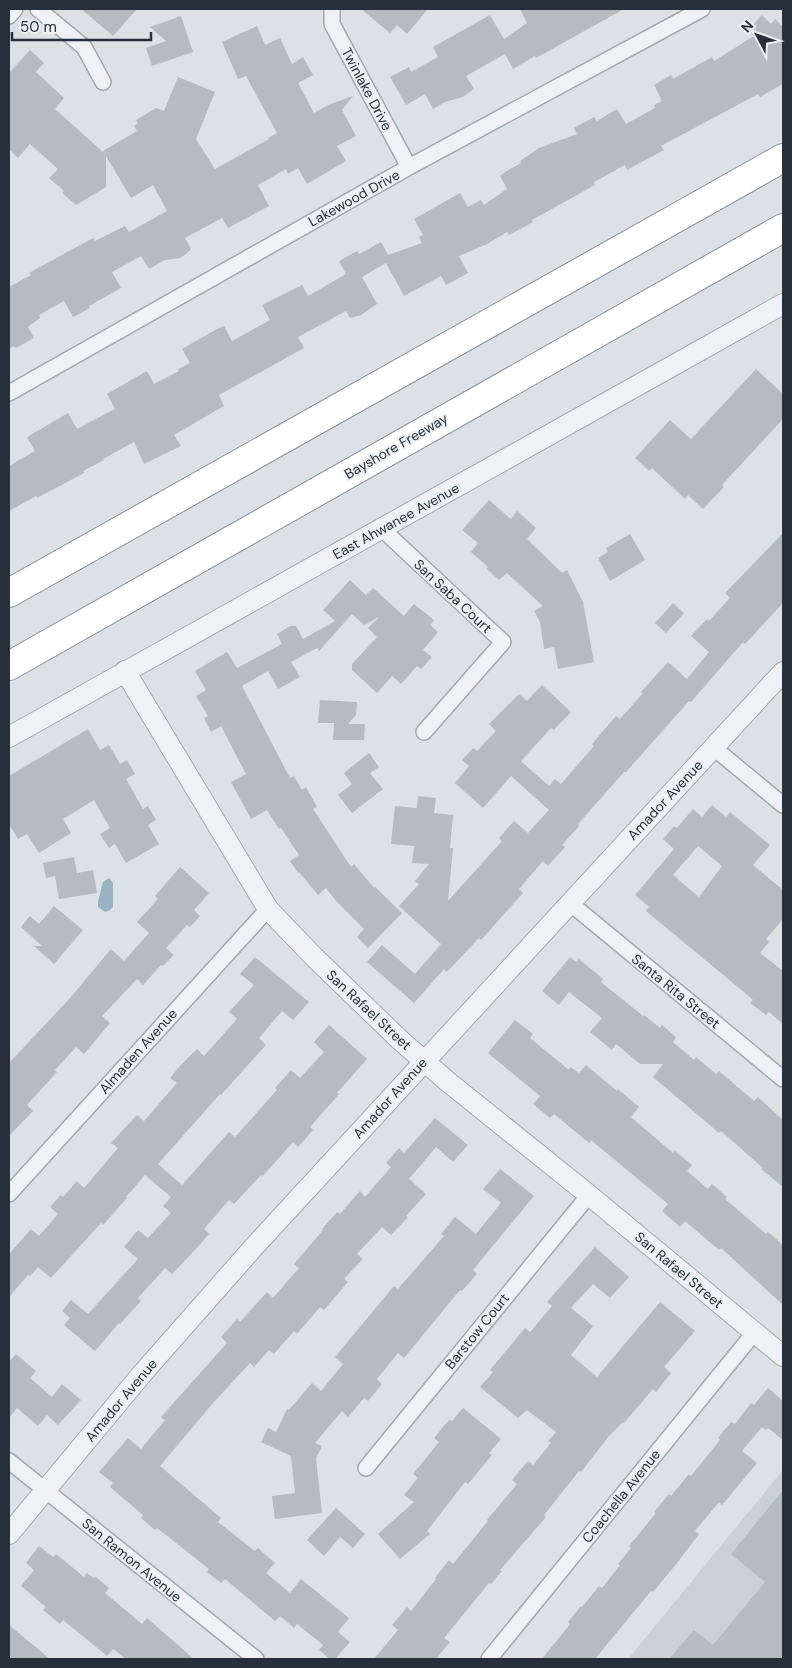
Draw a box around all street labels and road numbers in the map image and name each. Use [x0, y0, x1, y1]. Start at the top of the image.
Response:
street label: Twinlake Drive [338, 44, 396, 134]
street label: Lakewood Drive [305, 165, 403, 231]
street label: Bayshore Freeway [341, 409, 451, 483]
street label: East Ahwanee Avenue [329, 479, 463, 563]
street label: San Saba Court [410, 555, 496, 637]
street label: Amador Avenue [623, 756, 707, 844]
street label: Santa Rita Street [628, 950, 724, 1032]
street label: San Rafael Street [323, 966, 415, 1054]
street label: Almaden Avenue [95, 1005, 181, 1097]
street label: Amador Avenue [349, 1054, 431, 1142]
street label: San Rafael Street [631, 1228, 727, 1312]
street label: Barstow Court [441, 1289, 513, 1373]
street label: Amador Avenue [81, 1355, 161, 1445]
street label: Coachella Avenue [578, 1446, 664, 1546]
street label: San Ramon Avenue [78, 1514, 186, 1606]

